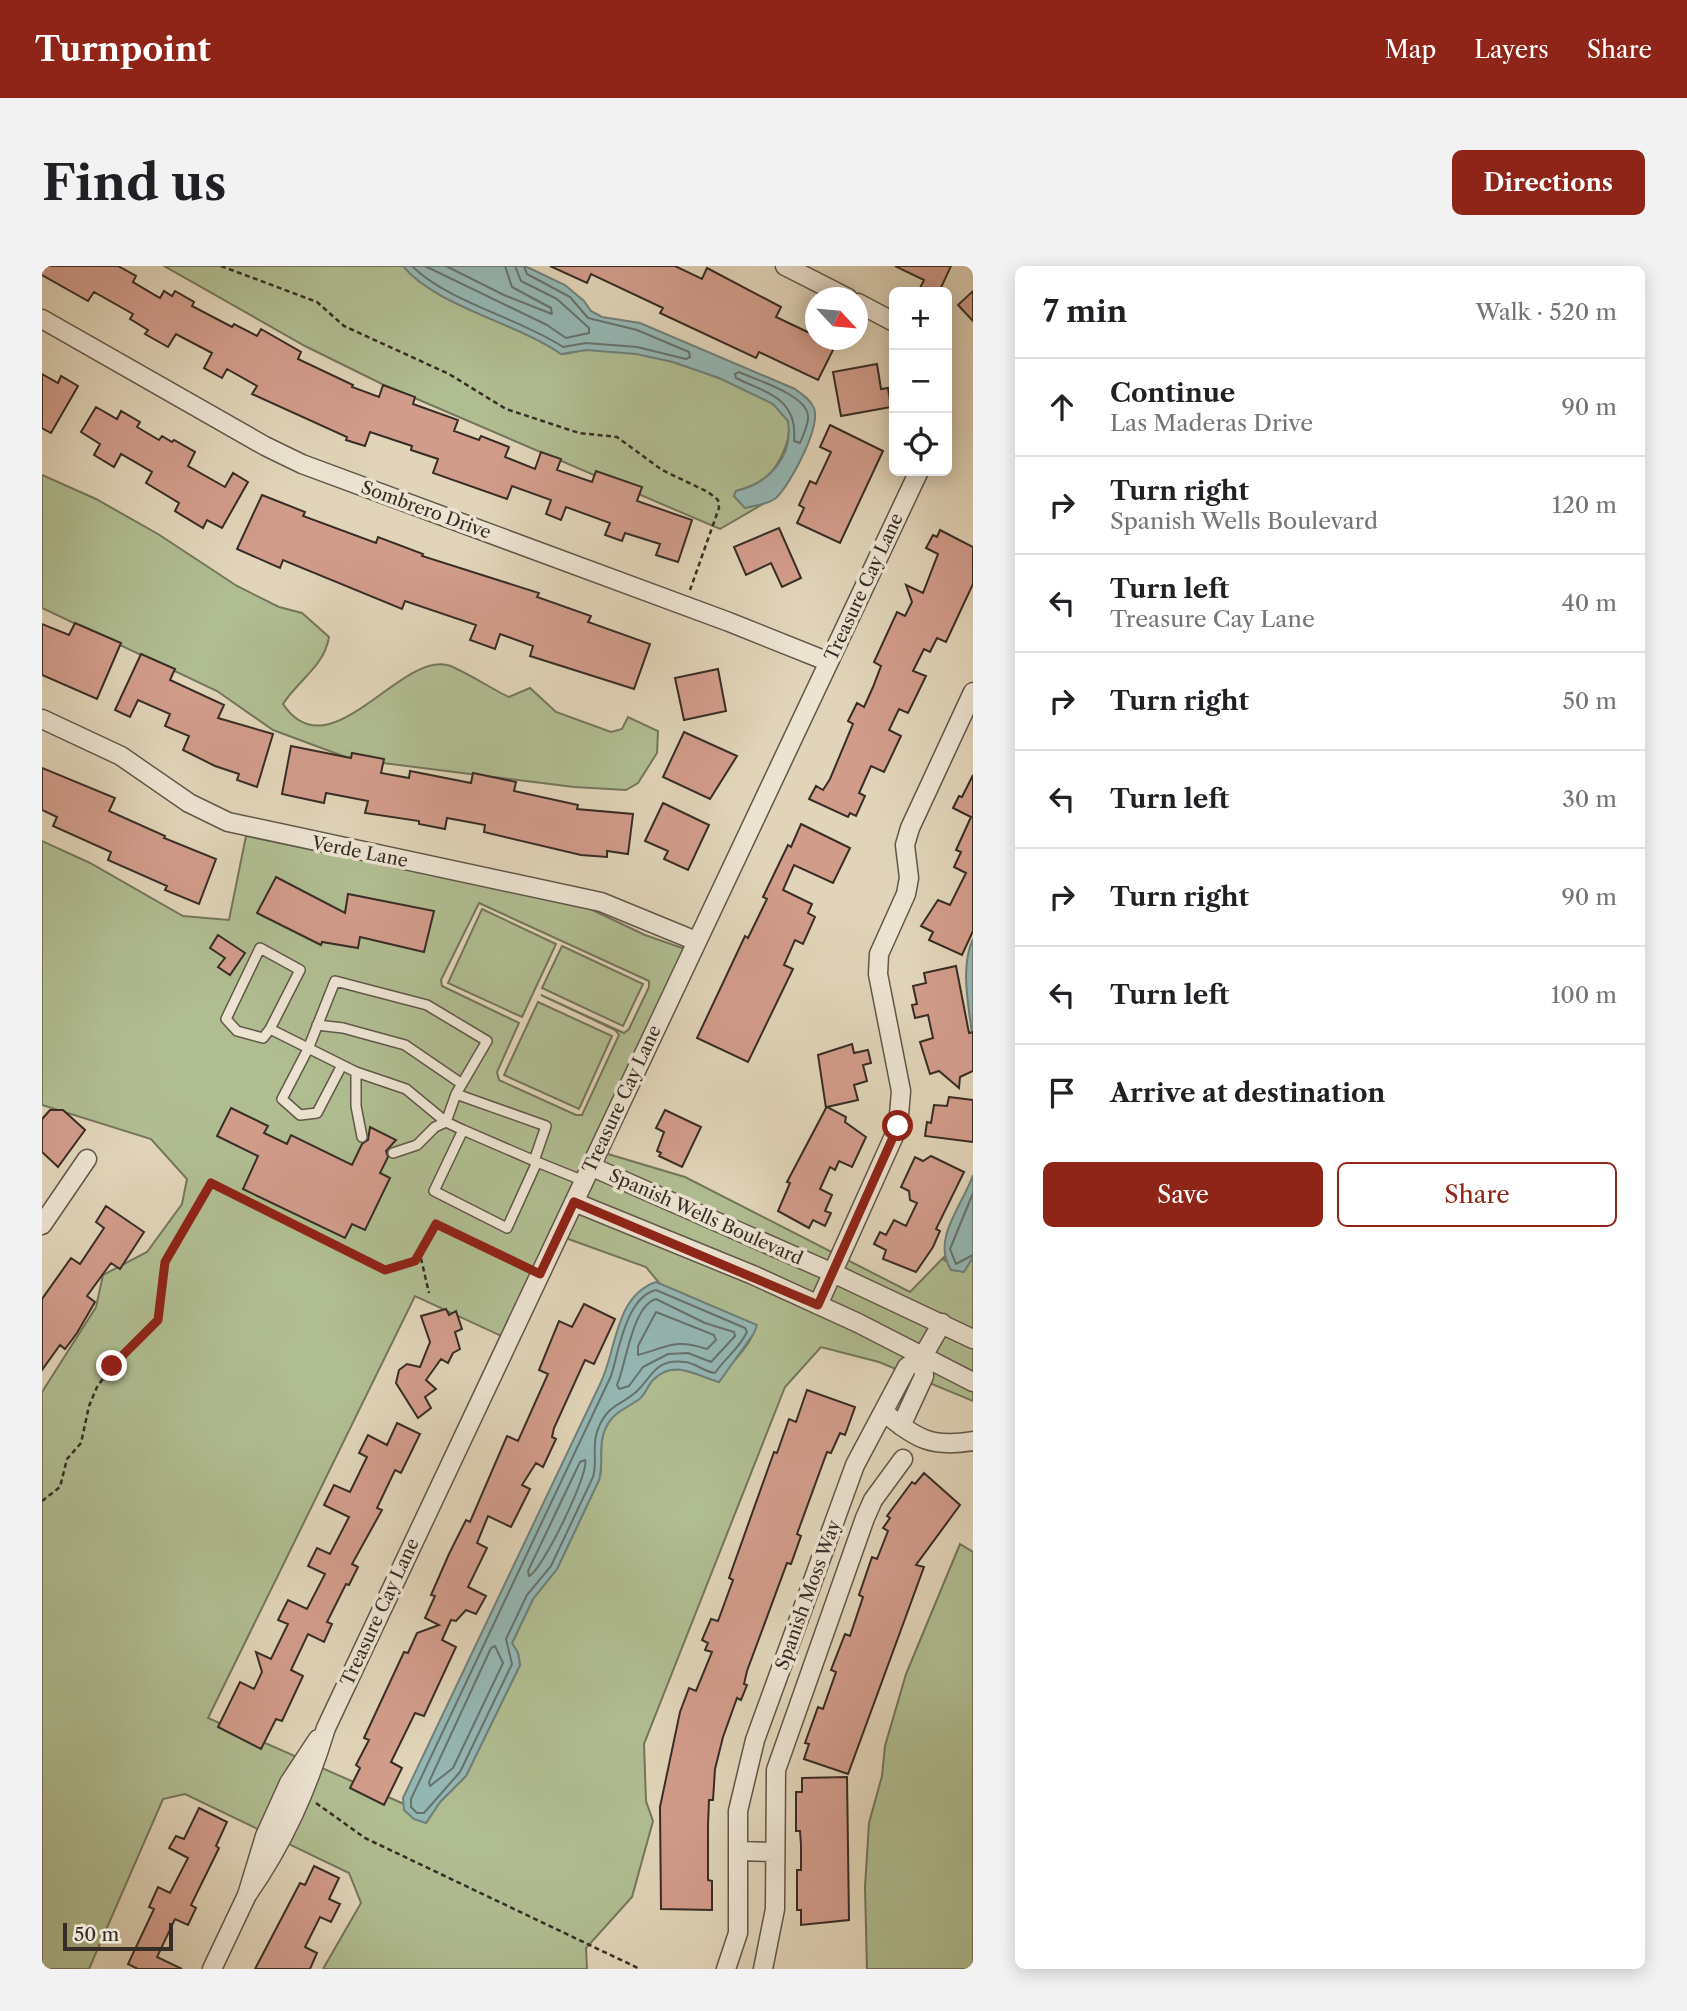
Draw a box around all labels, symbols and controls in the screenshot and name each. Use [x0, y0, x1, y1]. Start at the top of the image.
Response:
text: Turnpoint [35, 29, 211, 70]
text: Map [1385, 35, 1436, 64]
text: Layers [1474, 35, 1549, 64]
text: Share [1587, 35, 1652, 64]
button: Directions [1452, 150, 1645, 215]
text: Find us [42, 152, 226, 213]
north arrow [805, 287, 868, 350]
map controls [889, 287, 952, 476]
button: + [889, 287, 952, 350]
text: 7 min [1043, 293, 1127, 330]
text: Walk · 520 m [1476, 298, 1617, 326]
button: − [889, 350, 952, 413]
text: Continue [1110, 377, 1235, 409]
icon: ahead [1043, 388, 1081, 426]
text: 90 m [1561, 393, 1617, 421]
text: Las Maderas Drive [1110, 409, 1313, 437]
button: locate [889, 413, 952, 476]
text: Turn right [1110, 475, 1249, 507]
street label: Sombrero Drive [358, 476, 494, 544]
icon: right [1043, 486, 1081, 524]
text: 120 m [1552, 491, 1617, 519]
text: Spanish Wells Boulevard [1110, 507, 1378, 535]
street label: Treasure Cay Lane [820, 510, 908, 664]
text: Turn left [1110, 573, 1229, 605]
icon: left [1043, 584, 1081, 622]
text: 40 m [1562, 589, 1617, 617]
text: Treasure Cay Lane [1110, 605, 1315, 633]
icon: right [1043, 682, 1081, 720]
text: Turn right [1110, 685, 1249, 717]
text: 50 m [1562, 687, 1617, 715]
icon: left [1043, 780, 1081, 818]
text: Turn left [1110, 783, 1229, 815]
text: 30 m [1562, 785, 1617, 813]
street label: Verde Lane [309, 832, 410, 872]
icon: right [1043, 878, 1081, 916]
text: Turn right [1110, 881, 1249, 913]
text: 90 m [1561, 883, 1617, 911]
icon: left [1043, 976, 1081, 1014]
text: Turn left [1110, 979, 1229, 1011]
text: 100 m [1551, 981, 1617, 1009]
street label: Treasure Cay Lane [578, 1022, 666, 1176]
icon: arrive [1043, 1074, 1081, 1112]
text: Arrive at destination [1110, 1077, 1385, 1109]
route start [882, 1110, 913, 1141]
button: Save [1043, 1162, 1323, 1227]
button: Share [1337, 1162, 1617, 1227]
street label: Spanish Wells Boulevard [606, 1164, 806, 1270]
route end [96, 1350, 127, 1381]
street label: Spanish Moss Way [771, 1516, 846, 1673]
street label: Treasure Cay Lane [336, 1535, 424, 1689]
scale bar [63, 1920, 173, 1952]
text: 50 m [74, 1923, 119, 1946]

